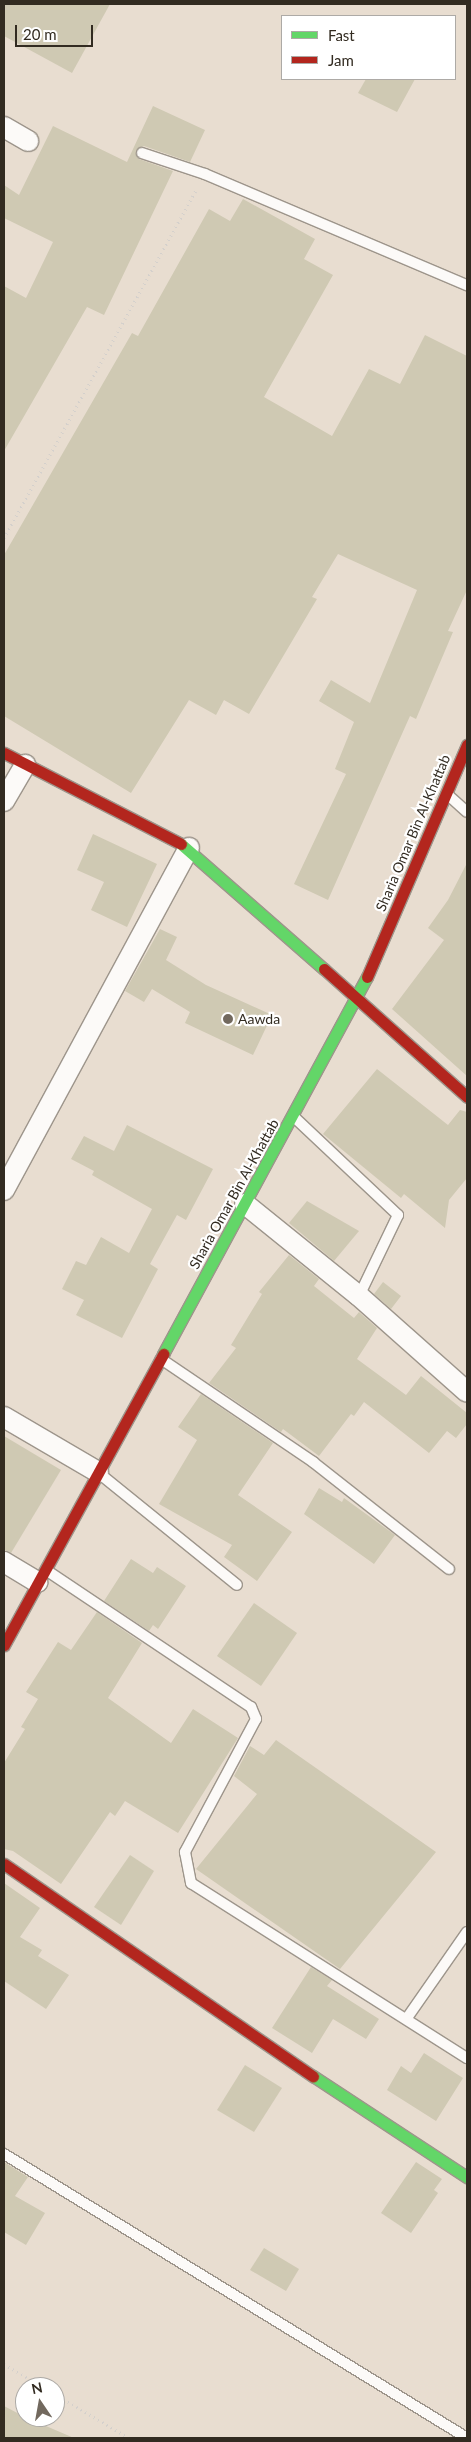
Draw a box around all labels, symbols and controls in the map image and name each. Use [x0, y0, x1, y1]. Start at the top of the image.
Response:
scale bar [18, 15, 95, 47]
legend [281, 15, 456, 80]
text: 20 m [23, 25, 57, 43]
text: Fast [328, 26, 355, 44]
text: Jam [328, 51, 354, 69]
street label: Sharia Omar Bin Al-Khattab [372, 752, 454, 914]
place label: Aawda [238, 1011, 280, 1027]
marker: Aawda [222, 1013, 234, 1025]
street label: Sharia Omar Bin Al-Khattab [186, 1116, 282, 1272]
north arrow [15, 2377, 65, 2427]
text: N [30, 2378, 44, 2397]

